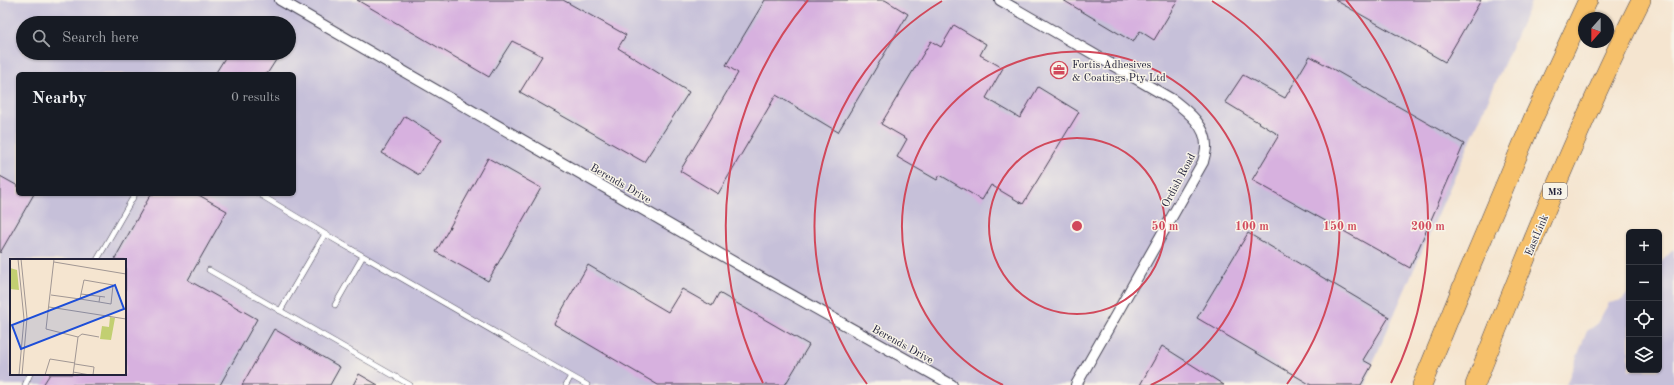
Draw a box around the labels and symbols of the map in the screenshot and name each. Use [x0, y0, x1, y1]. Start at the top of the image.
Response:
north arrow [1578, 12, 1614, 48]
office icon: Fortis Adhesives & Coatings Pty Ltd [1049, 60, 1069, 80]
place label: Fortis Adhesives & Coatings Pty Ltd [1072, 60, 1166, 84]
street label: Ordish Road [1161, 152, 1198, 209]
street label: Berends Drive [588, 162, 653, 206]
road number: M3 [1543, 183, 1567, 199]
street label: EastLink [1524, 213, 1551, 258]
centre of rings [1070, 219, 1084, 233]
text: 50 m [1152, 220, 1179, 233]
text: 150 m [1323, 220, 1357, 233]
text: 100 m [1235, 221, 1269, 233]
text: 200 m [1411, 221, 1445, 233]
inset map [10, 259, 126, 375]
street label: Berends Drive [870, 324, 935, 367]

